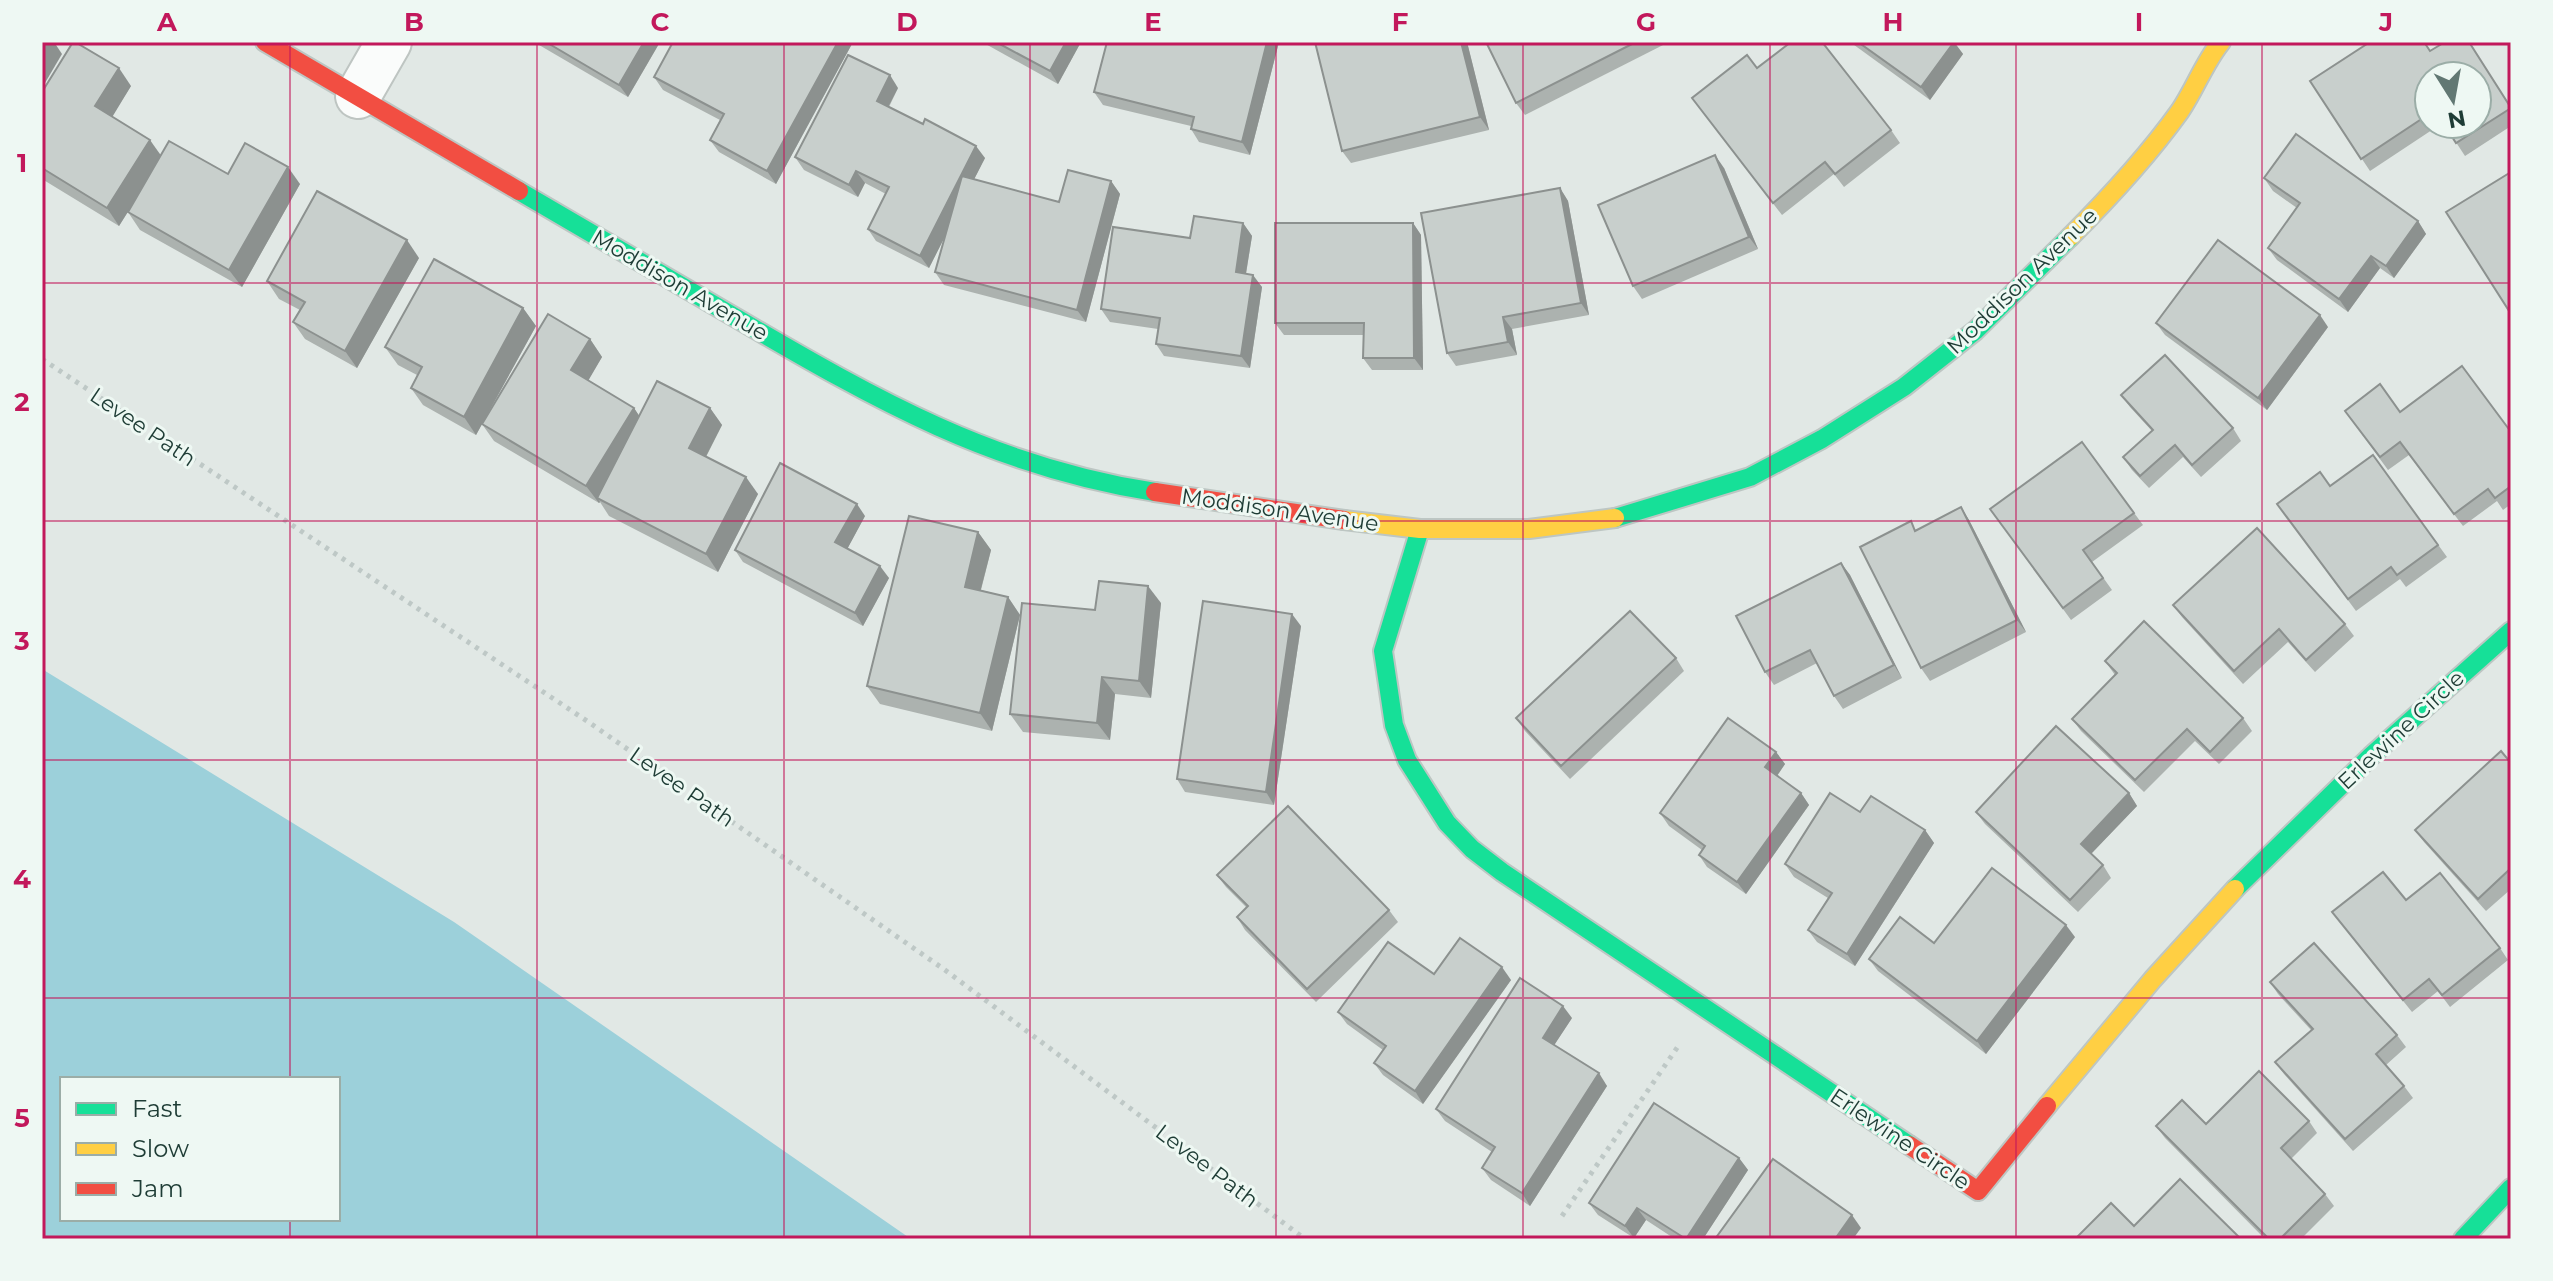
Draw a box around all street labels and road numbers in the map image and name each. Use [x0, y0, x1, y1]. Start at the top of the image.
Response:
street label: Moddison Avenue [1941, 202, 2103, 360]
street label: Moddison Avenue [587, 224, 773, 346]
street label: Levee Path [85, 382, 201, 472]
street label: Moddison Avenue [1180, 483, 1380, 537]
street label: Erlewine Circle [2332, 665, 2470, 795]
street label: Levee Path [624, 741, 740, 833]
street label: Erlewine Circle [1825, 1082, 1975, 1196]
street label: Levee Path [1150, 1118, 1264, 1214]

